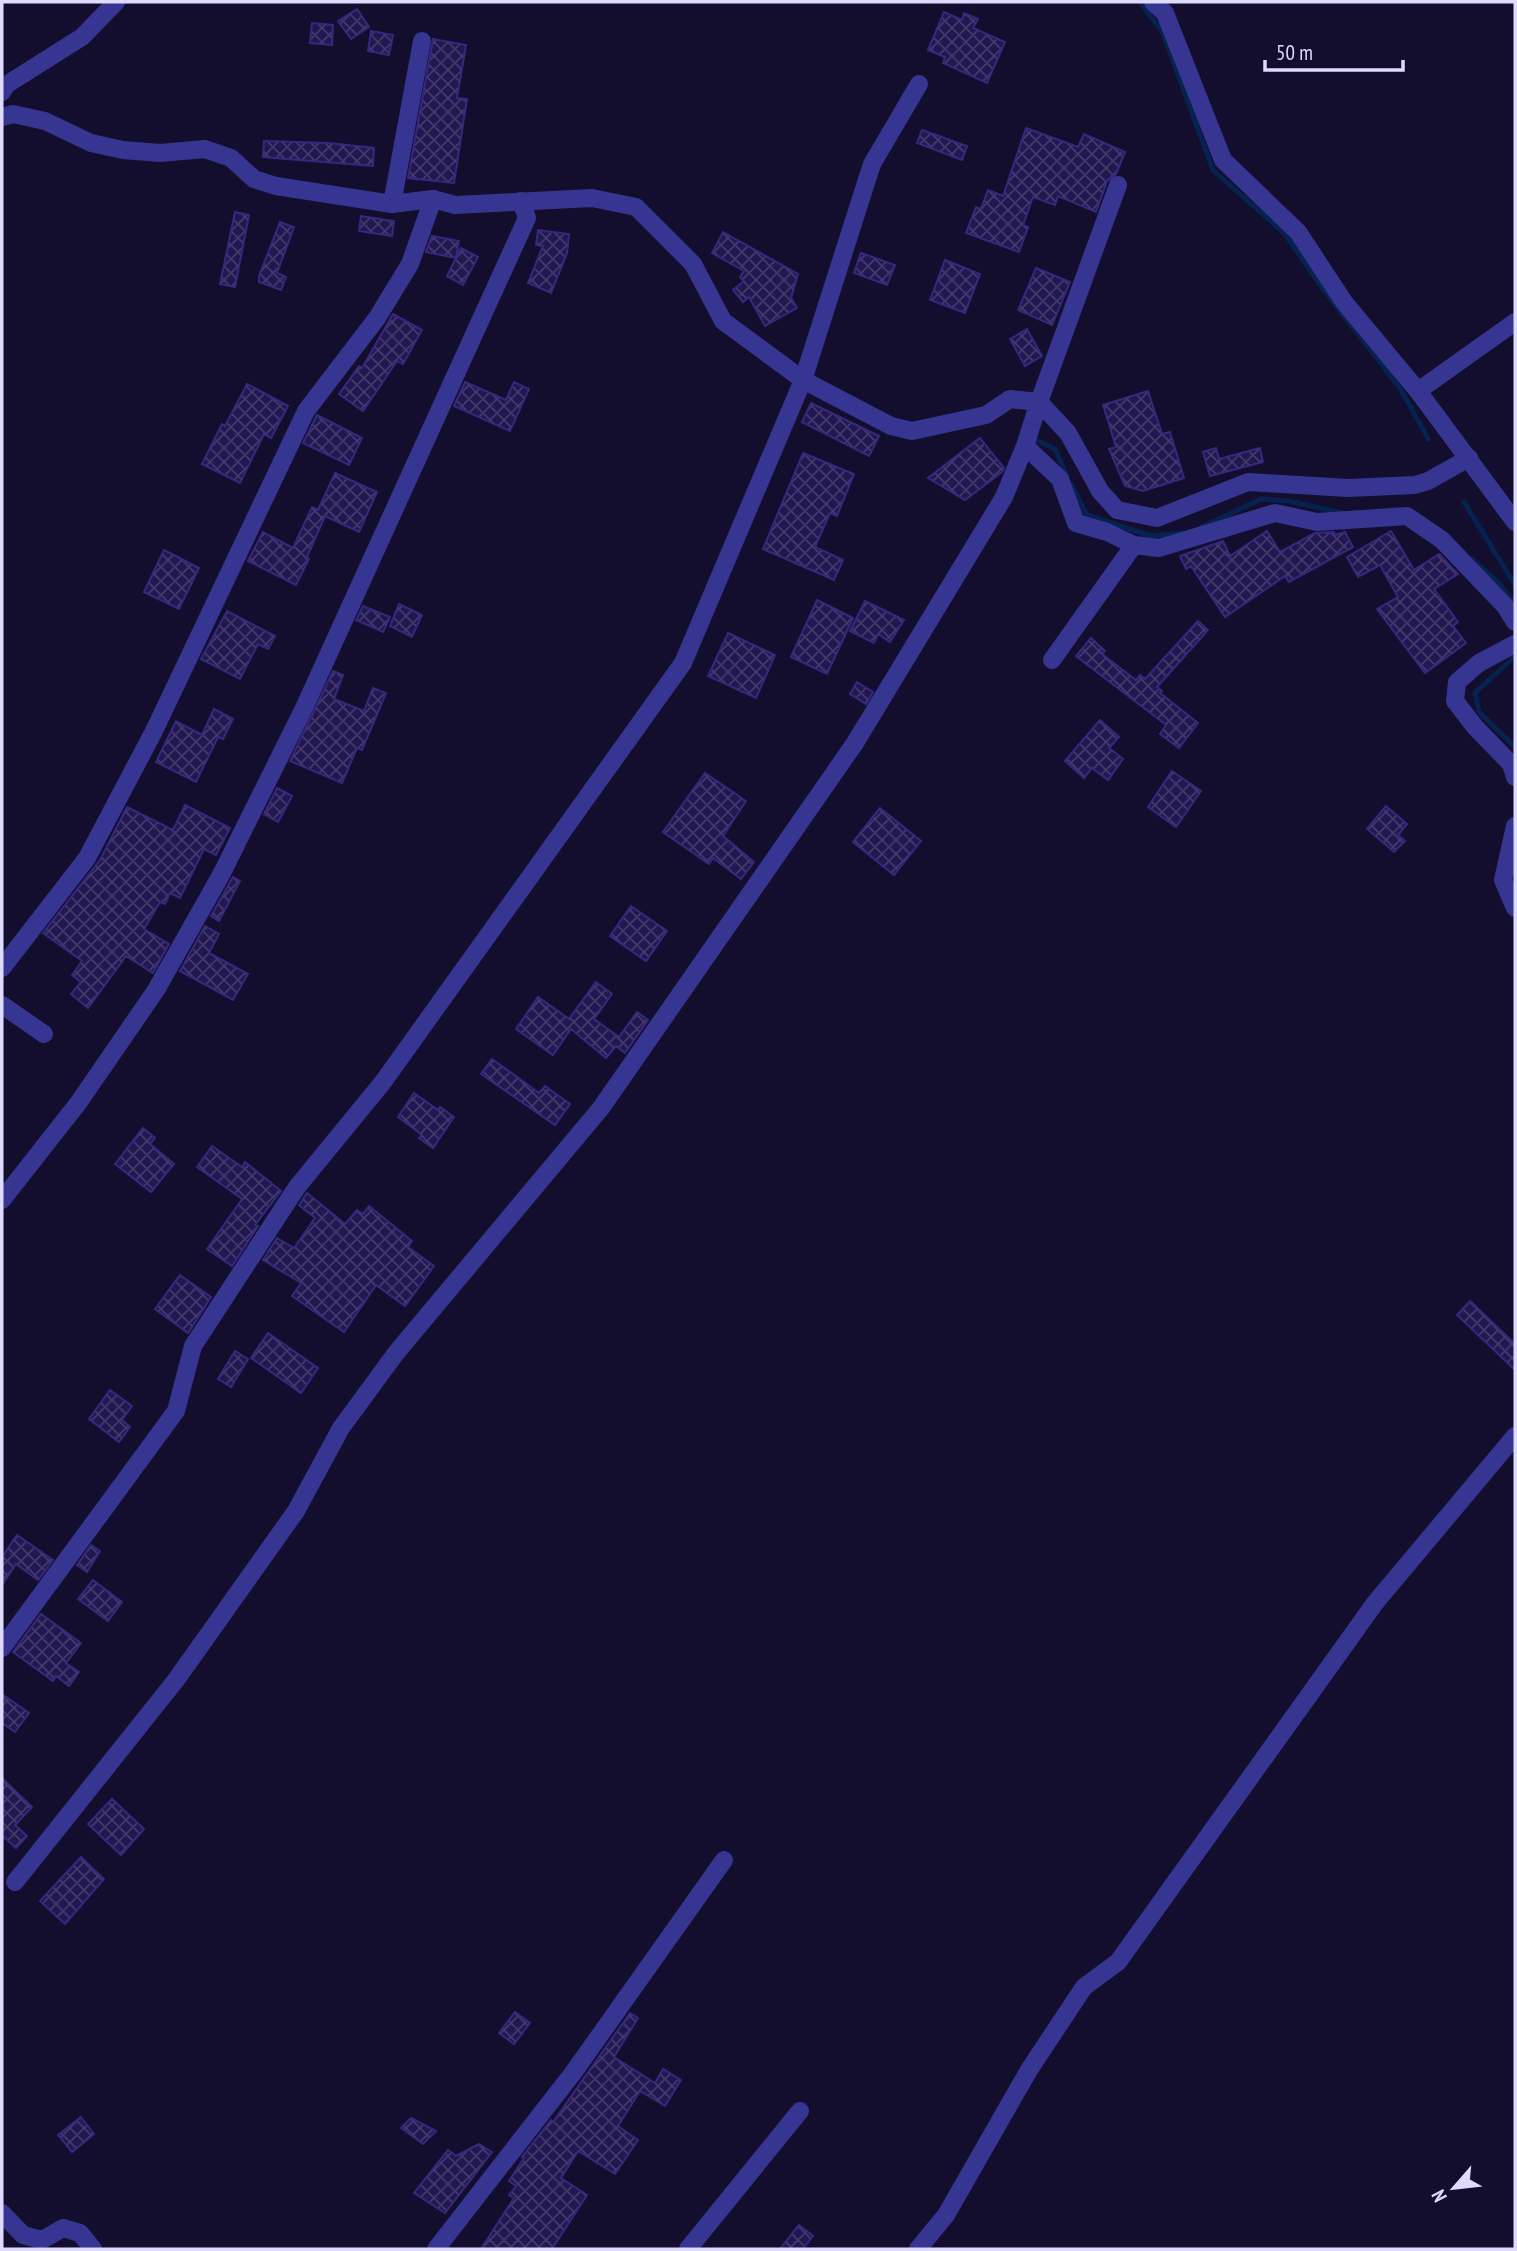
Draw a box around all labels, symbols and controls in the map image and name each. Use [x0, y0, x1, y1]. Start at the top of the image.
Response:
scale bar [1265, 28, 1403, 72]
text: 50 m [1276, 39, 1313, 66]
north arrow [1419, 2153, 1489, 2223]
text: N [1426, 2186, 1452, 2206]

